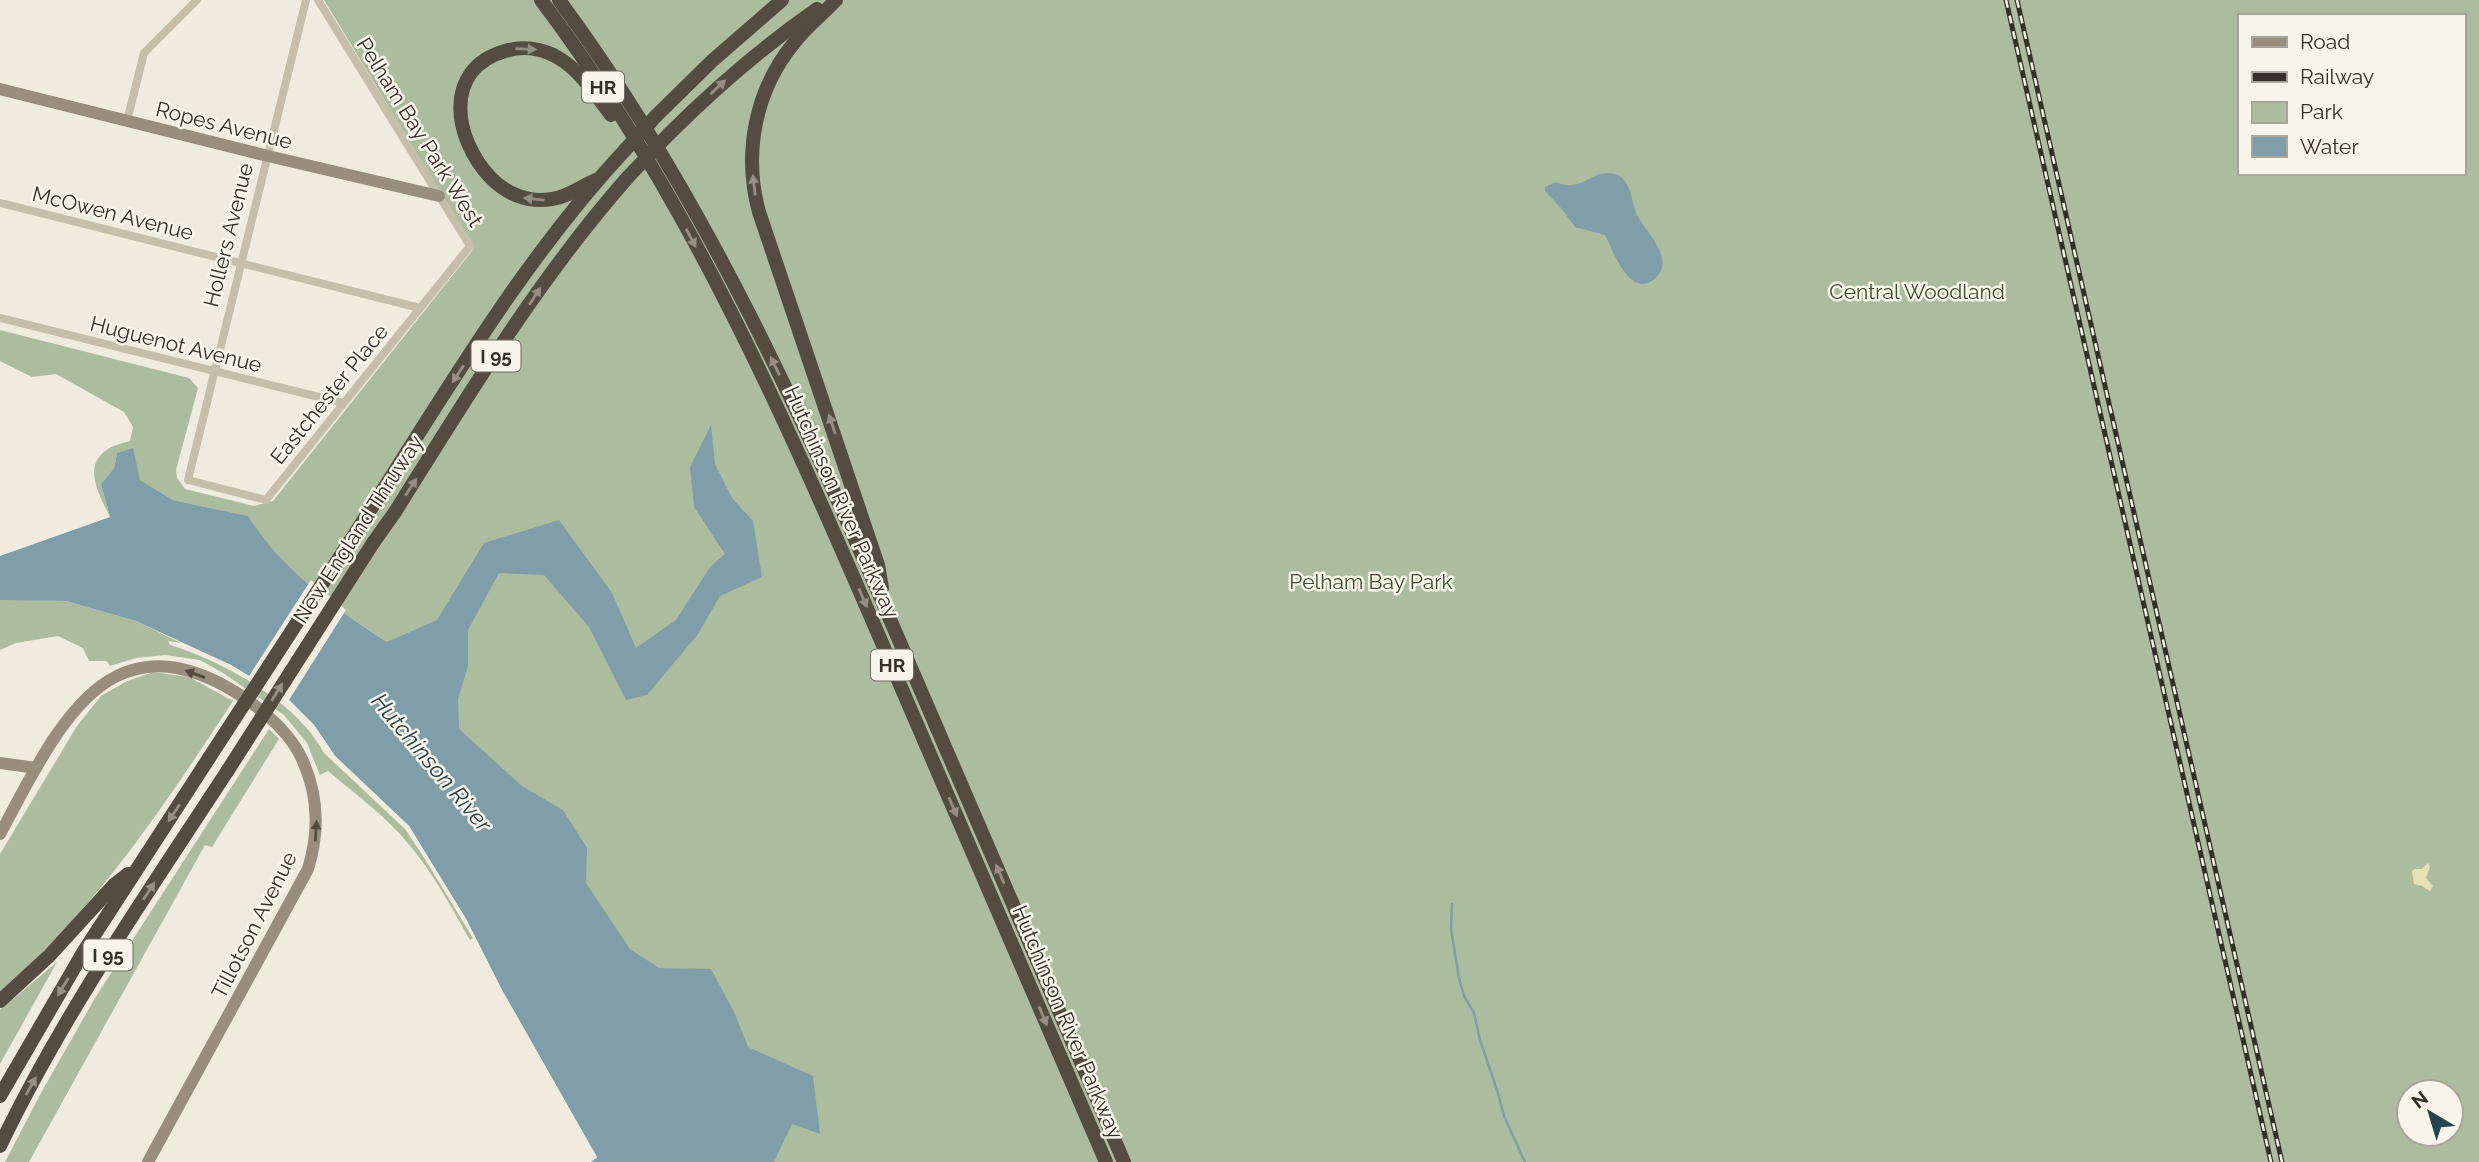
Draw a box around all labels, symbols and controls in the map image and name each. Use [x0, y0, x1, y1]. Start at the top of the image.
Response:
legend [2238, 14, 2465, 175]
text: Road [2300, 29, 2350, 54]
street label: Pelham Bay Park West [352, 33, 488, 231]
one-way arrow [515, 44, 537, 55]
text: Railway [2300, 64, 2374, 89]
road number: HR [582, 72, 624, 102]
one-way arrow [709, 79, 727, 95]
street label: Ropes Avenue [153, 96, 295, 154]
text: Park [2300, 99, 2343, 124]
text: Water [2300, 134, 2359, 159]
street label: Hollers Avenue [198, 160, 258, 310]
one-way arrow [748, 174, 759, 196]
street label: McOwen Avenue [30, 181, 196, 245]
one-way arrow [523, 193, 545, 204]
one-way arrow [685, 228, 696, 248]
park label: Central Woodland [1829, 279, 2005, 304]
one-way arrow [528, 286, 541, 305]
street label: Huguenot Avenue [88, 311, 264, 377]
street label: Eastchester Place [265, 319, 393, 469]
road number: I 95 [472, 340, 520, 372]
one-way arrow [770, 356, 781, 376]
one-way arrow [452, 365, 465, 384]
street label: Hutchinson River Parkway [779, 382, 905, 622]
one-way arrow [826, 414, 837, 435]
street label: New England Thruway [288, 430, 428, 628]
one-way arrow [405, 477, 418, 496]
park label: Pelham Bay Park [1289, 569, 1453, 594]
one-way arrow [857, 588, 868, 609]
road number: HR [871, 650, 913, 680]
one-way arrow [184, 668, 205, 679]
one-way arrow [271, 682, 284, 701]
water label: Hutchinson River [366, 687, 498, 838]
one-way arrow [948, 796, 959, 817]
one-way arrow [167, 804, 181, 822]
one-way arrow [311, 820, 322, 842]
street label: Tillotson Avenue [206, 847, 302, 1003]
one-way arrow [994, 864, 1005, 885]
one-way arrow [143, 882, 156, 901]
street label: Hutchinson River Parkway [1007, 901, 1129, 1143]
road number: I 95 [84, 939, 132, 970]
one-way arrow [56, 978, 69, 997]
one-way arrow [1038, 1005, 1049, 1026]
one-way arrow [25, 1076, 37, 1095]
north arrow [2395, 1078, 2465, 1148]
text: N [2407, 1086, 2432, 1113]

